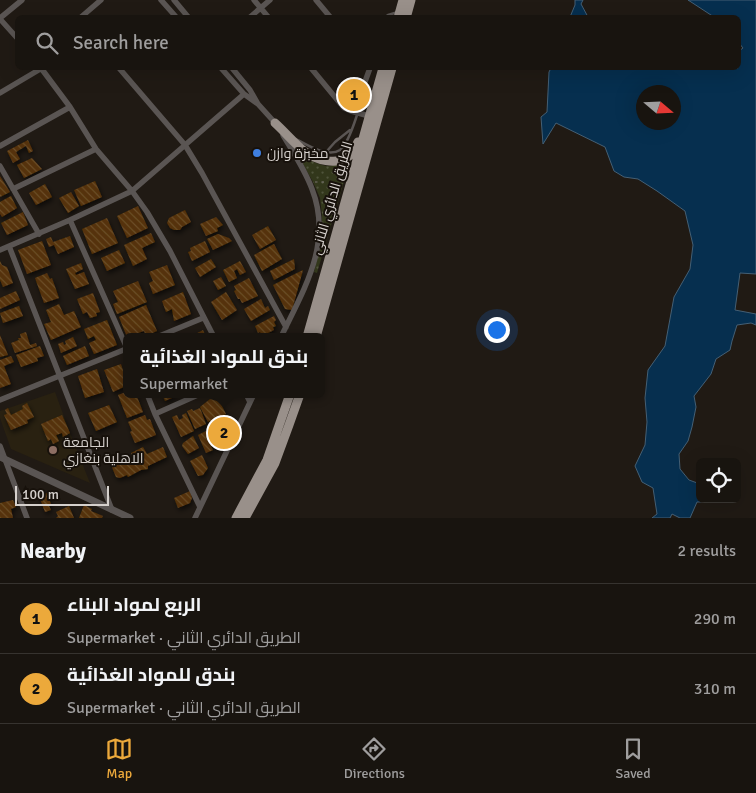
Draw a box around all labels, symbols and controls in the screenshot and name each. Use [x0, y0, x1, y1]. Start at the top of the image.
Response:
search box [15, 15, 741, 70]
icon: search [33, 29, 61, 57]
text: Search here [73, 31, 169, 55]
pin: 1 [338, 76, 370, 114]
north arrow [636, 85, 681, 130]
street label: الطريق الدائري الثاني [308, 139, 359, 257]
place label: مخبزة وازن [267, 145, 328, 162]
marker: مخبزة وازن [251, 147, 263, 159]
your location [484, 317, 510, 343]
popup [123, 333, 325, 398]
text: بندق للمواد الغذائية [140, 345, 308, 369]
text: Supermarket [140, 374, 228, 394]
pin: 2 [208, 414, 240, 452]
place label: الجامعة الاهلية بنغازي [63, 434, 144, 470]
marker: الجامعة الاهلية بنغازي [47, 444, 59, 456]
map controls [696, 458, 741, 503]
button: locate [696, 458, 741, 503]
scale bar [15, 483, 109, 506]
text: 100 m [22, 486, 59, 503]
text: Nearby [20, 538, 86, 564]
text: 2 results [677, 541, 736, 561]
text: الربع لمواد البناء [67, 593, 202, 617]
text: 1 [32, 609, 40, 629]
text: 290 m [694, 609, 736, 629]
text: Supermarket · الطريق الدائري الثاني [67, 628, 301, 648]
text: بندق للمواد الغذائية [67, 663, 235, 687]
text: 2 [32, 679, 40, 699]
text: 310 m [694, 679, 736, 699]
text: Supermarket · الطريق الدائري الثاني [67, 698, 301, 718]
tab: Map [105, 735, 133, 782]
tab: Directions [344, 735, 405, 782]
tab: Saved [615, 735, 651, 782]

